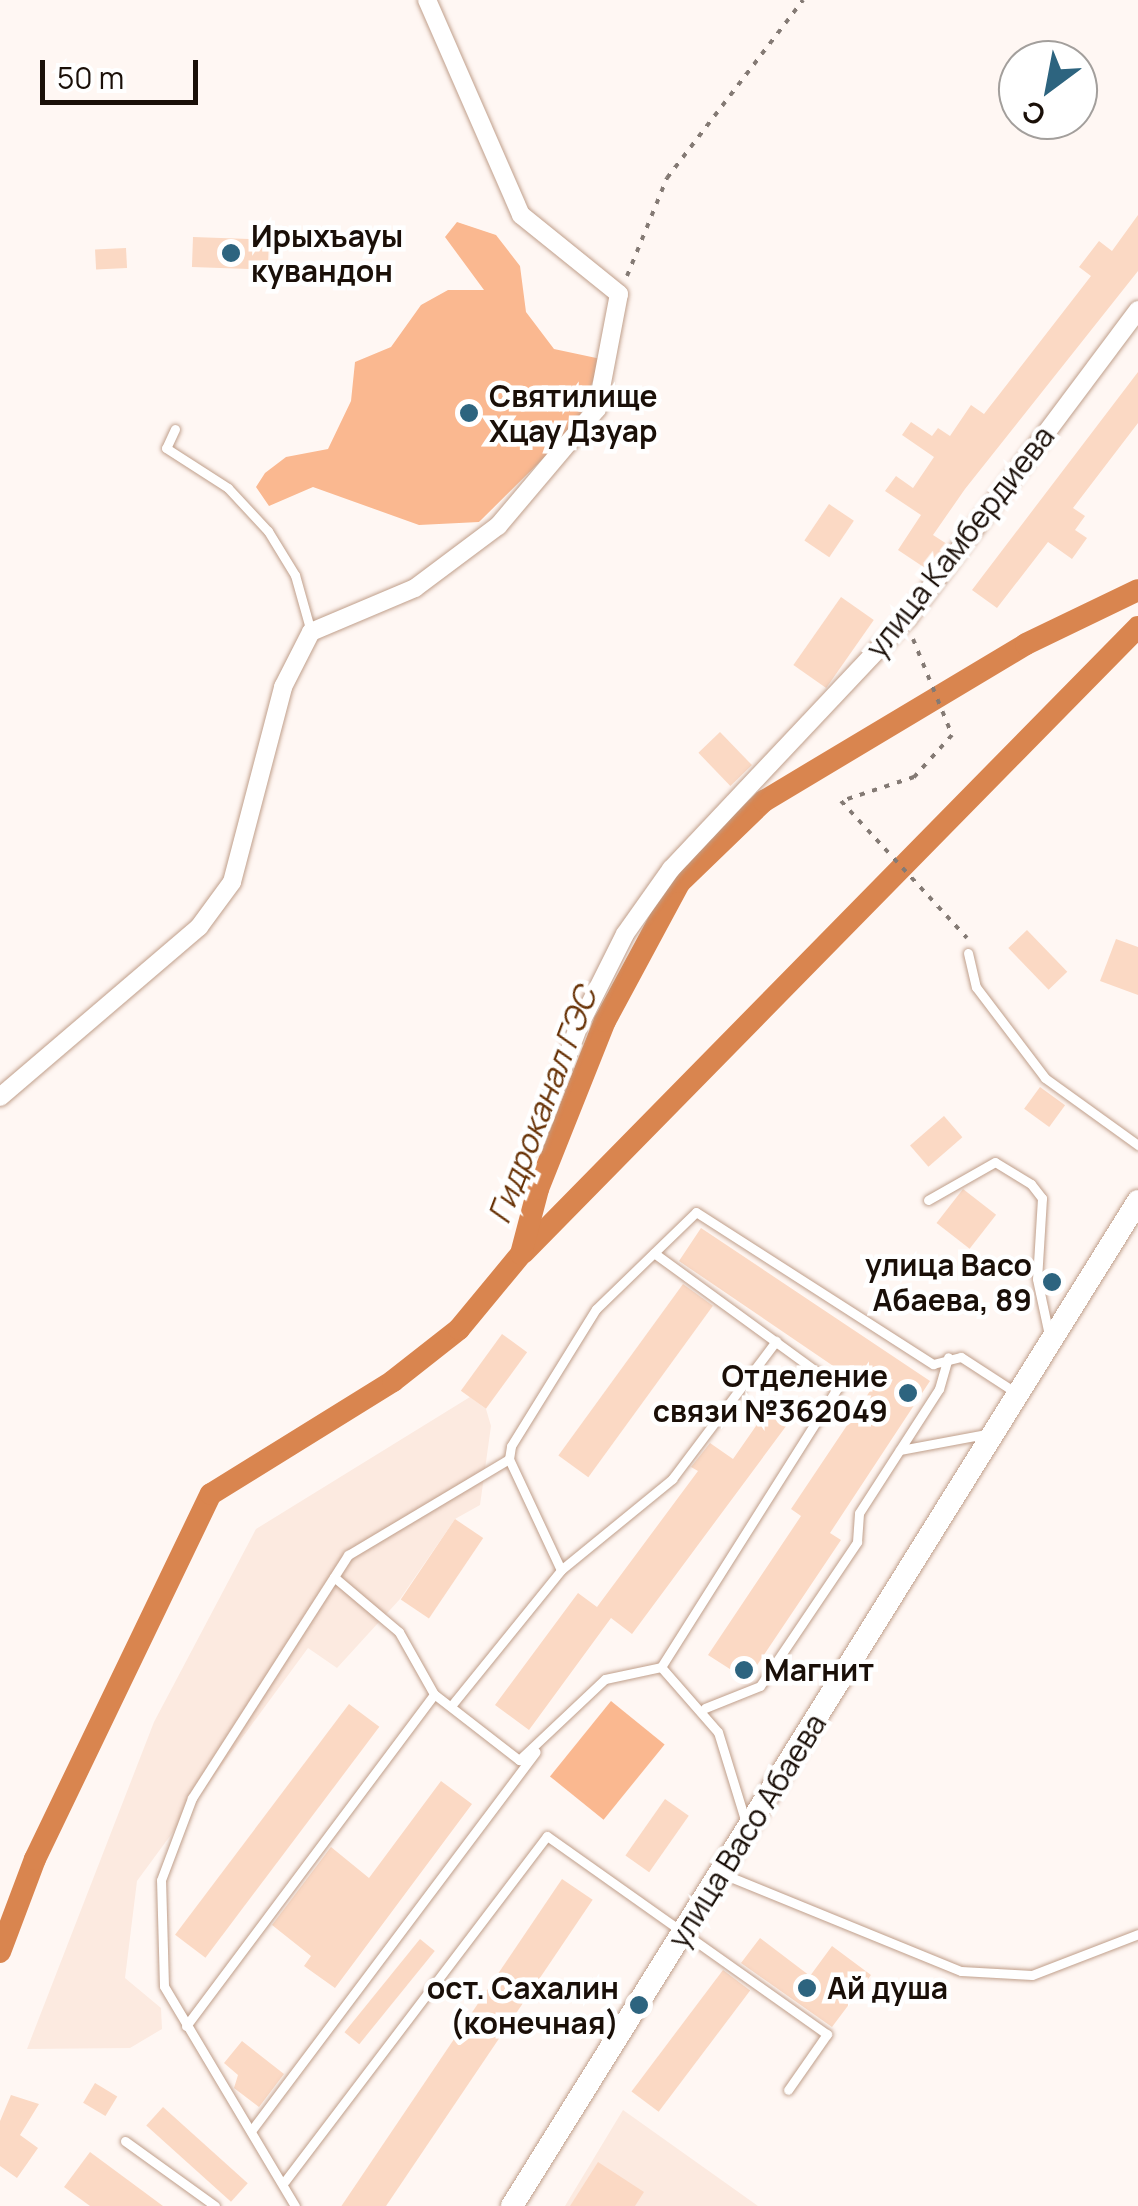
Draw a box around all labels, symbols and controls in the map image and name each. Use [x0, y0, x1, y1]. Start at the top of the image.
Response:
scale bar [45, 40, 202, 102]
north arrow [998, 40, 1098, 140]
text: 50 m [57, 57, 124, 98]
text: С [1014, 92, 1052, 135]
place label: Ирыхъауы кувандон [251, 218, 403, 288]
marker: Ирыхъауы кувандон [220, 242, 242, 264]
place label: Святилище Хцау Дзуар [489, 378, 658, 448]
marker: Святилище Хцау Дзуар [458, 402, 480, 424]
street label: улица Камбердиева [858, 419, 1062, 665]
water label: Гидроканал ГЭС [479, 982, 605, 1228]
place label: улица Васо Абаева, 89 [865, 1247, 1032, 1318]
marker: улица Васо Абаева, 89 [1041, 1271, 1063, 1293]
place label: Отделение связи №362049 [653, 1358, 888, 1428]
marker: Отделение связи №362049 [897, 1382, 919, 1404]
place label: Магнит [764, 1652, 874, 1688]
marker: Магнит [733, 1659, 755, 1681]
street label: улица Васо Абаева [660, 1707, 834, 1955]
place label: ост. Сахалин (конечная) [427, 1970, 619, 2040]
place label: Ай душа [827, 1970, 948, 2006]
marker: Ай душа [796, 1977, 818, 1999]
marker: ост. Сахалин (конечная) [628, 1994, 650, 2016]

